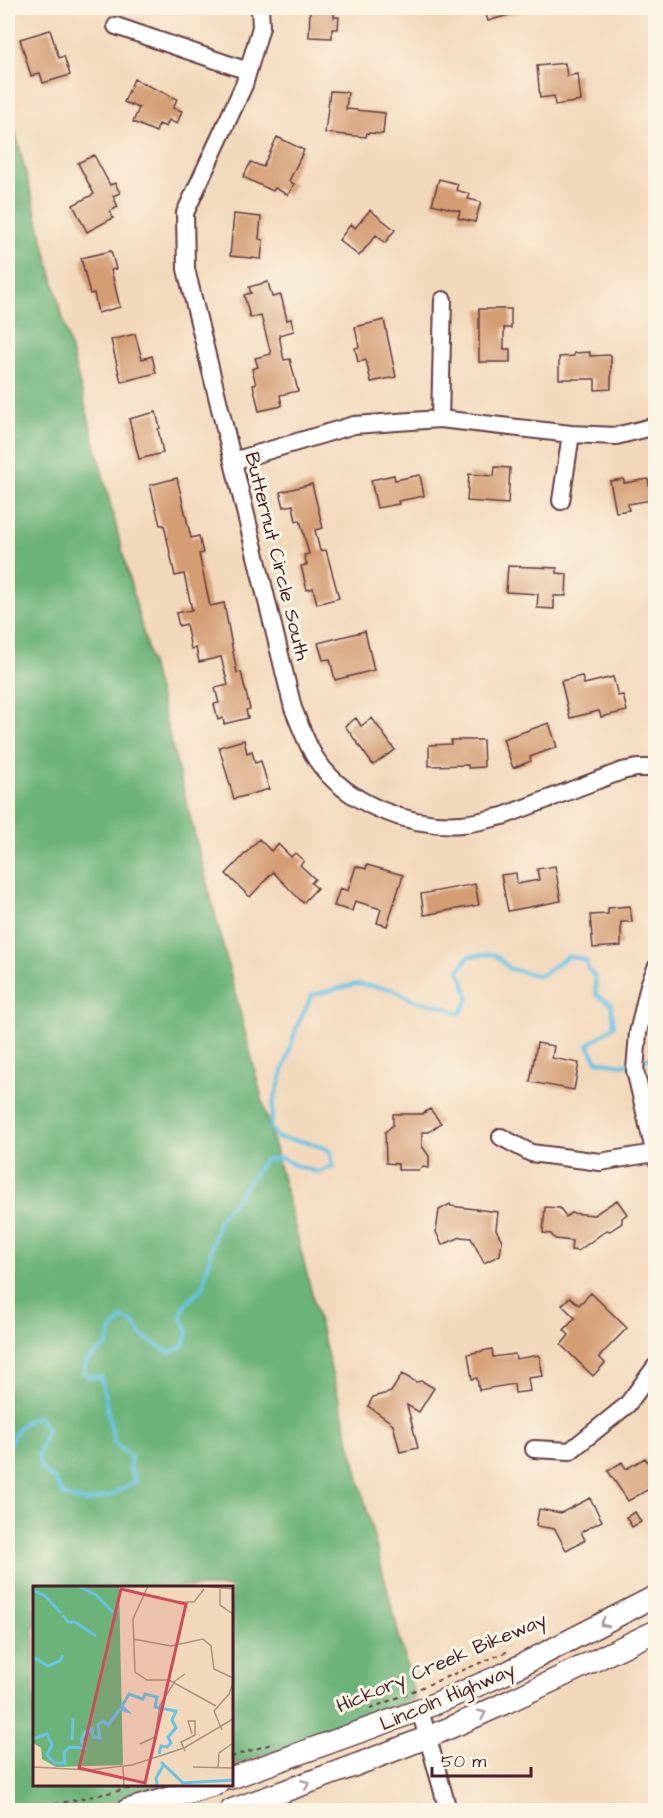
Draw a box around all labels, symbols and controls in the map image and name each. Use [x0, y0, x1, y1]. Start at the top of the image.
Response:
street label: Butternut Circle South [238, 449, 316, 663]
inset map [33, 1586, 232, 1785]
street label: Hickory Creek Bikeway [332, 1606, 551, 1721]
one-way arrow [599, 1616, 610, 1628]
street label: Lincoln Highway [375, 1656, 520, 1739]
one-way arrow [476, 1709, 487, 1721]
scale bar [432, 1740, 531, 1778]
text: 50 m [441, 1749, 486, 1774]
one-way arrow [300, 1779, 311, 1791]

